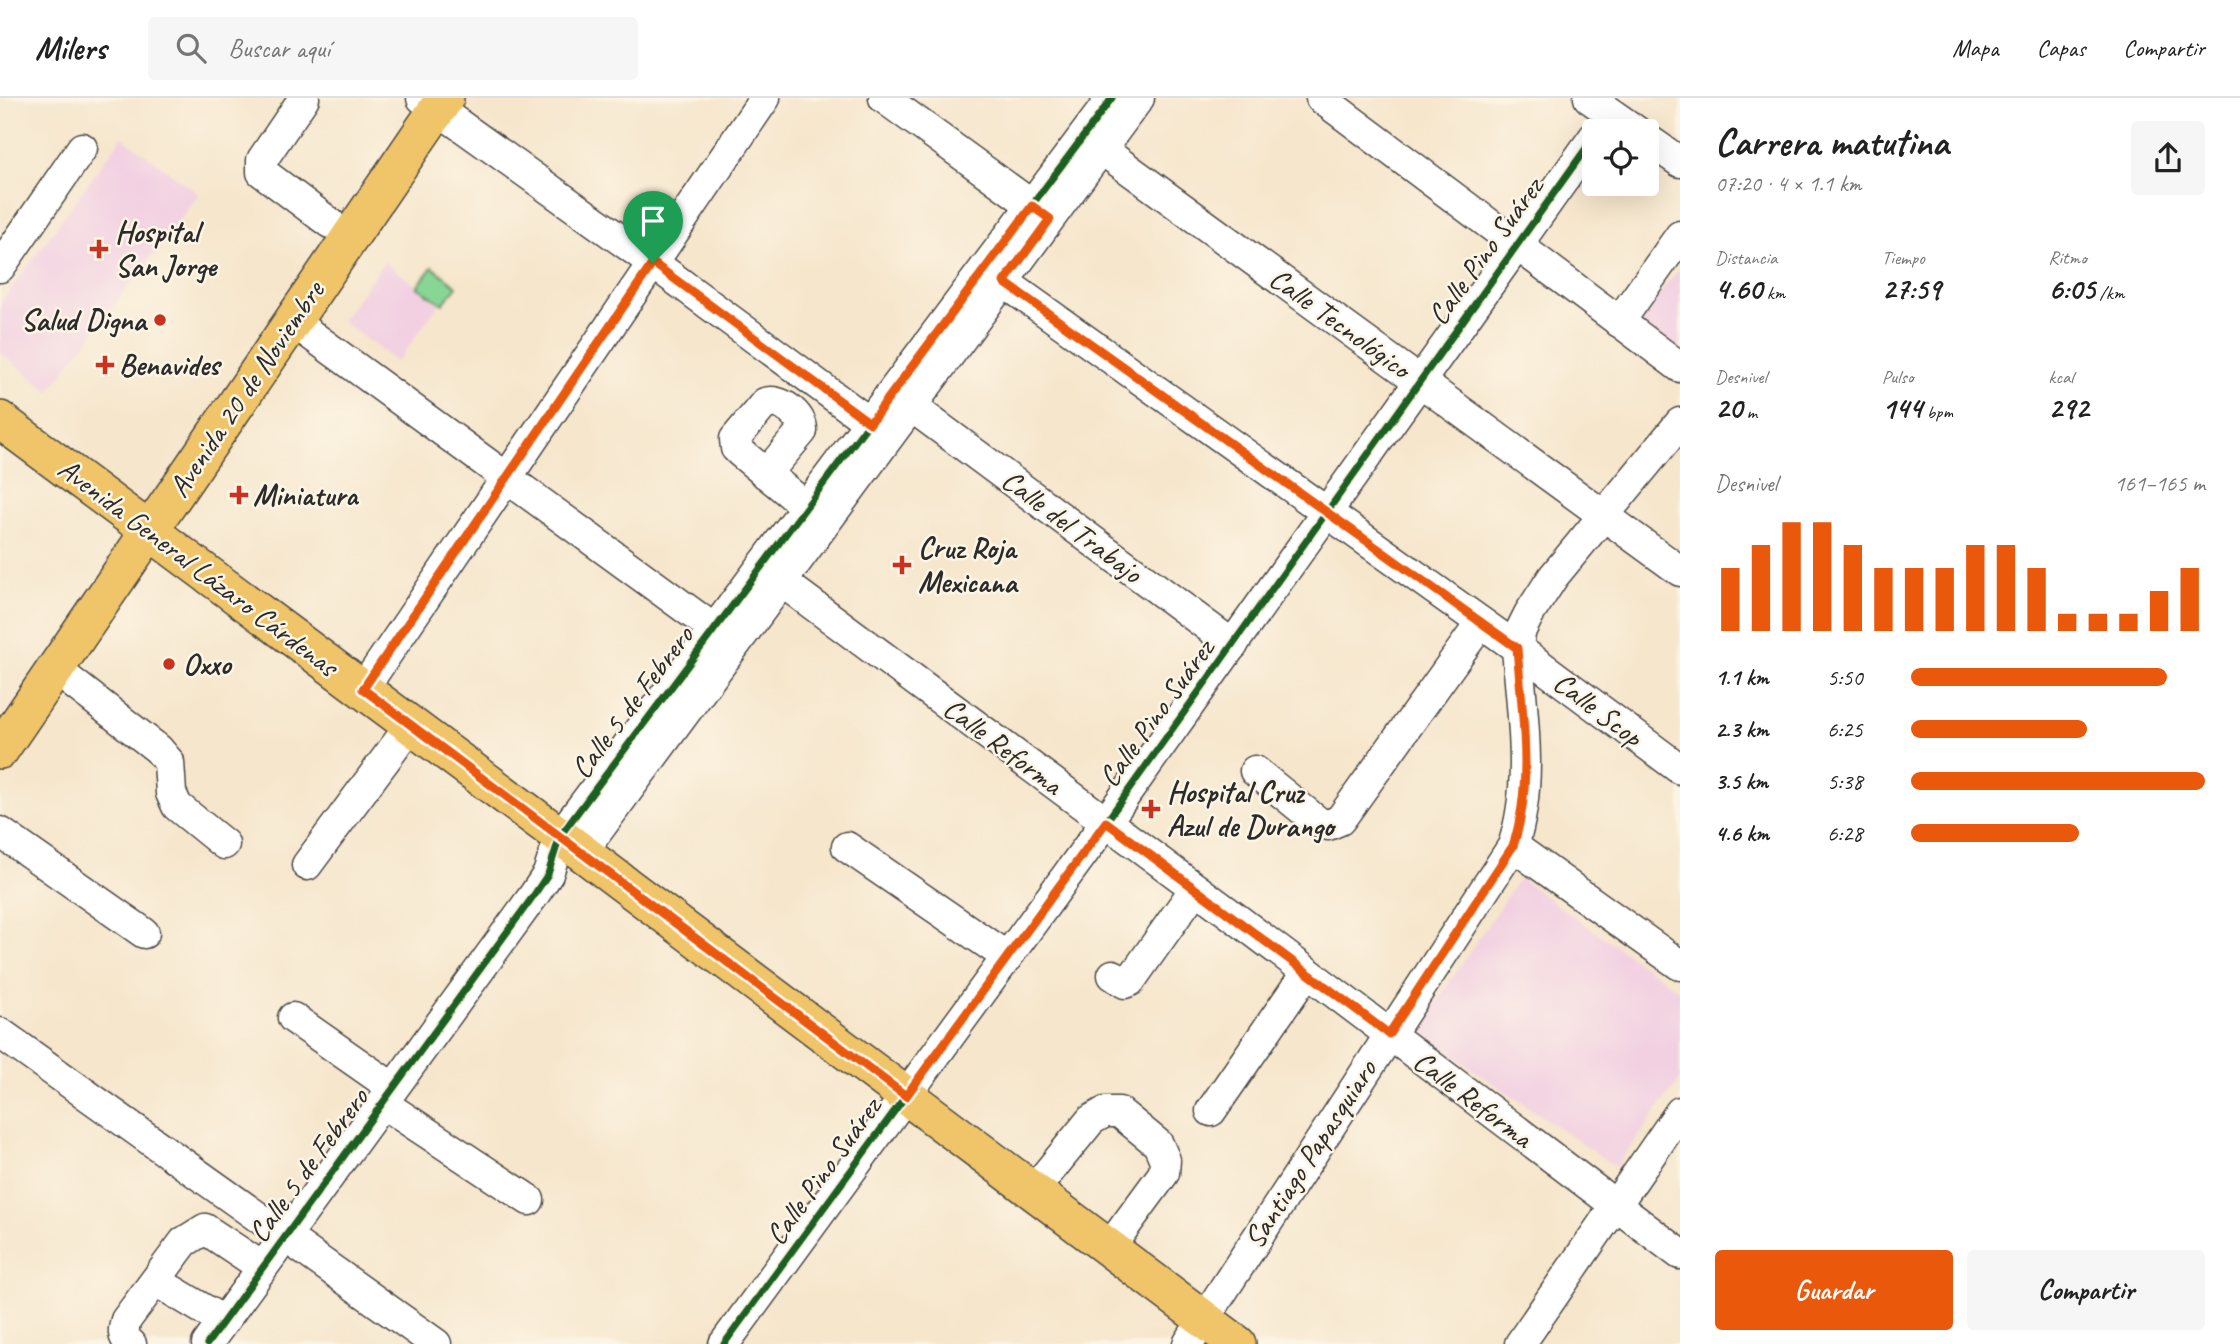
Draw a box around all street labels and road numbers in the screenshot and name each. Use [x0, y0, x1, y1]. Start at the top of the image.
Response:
street label: Calle Pino Suárez [1419, 168, 1553, 332]
street label: Calle Tecnológico [1262, 259, 1421, 389]
street label: Avenida 20 de Noviembre [160, 272, 334, 504]
street label: Avenida General Lázaro Cárdenas [51, 449, 348, 686]
street label: Calle del Trabajo [994, 461, 1151, 592]
street label: Calle 5 de Febrero [562, 617, 703, 786]
street label: Calle Pino Suárez [1090, 630, 1224, 794]
street label: Calle Scop [1546, 663, 1652, 756]
street label: Calle Reforma [936, 689, 1072, 804]
street label: Calle Reforma [1406, 1042, 1542, 1157]
street label: Santiago Papasquiaro [1235, 1051, 1386, 1255]
street label: Calle 5 de Febrero [239, 1079, 378, 1250]
street label: Calle Pino Suárez [757, 1088, 891, 1252]

